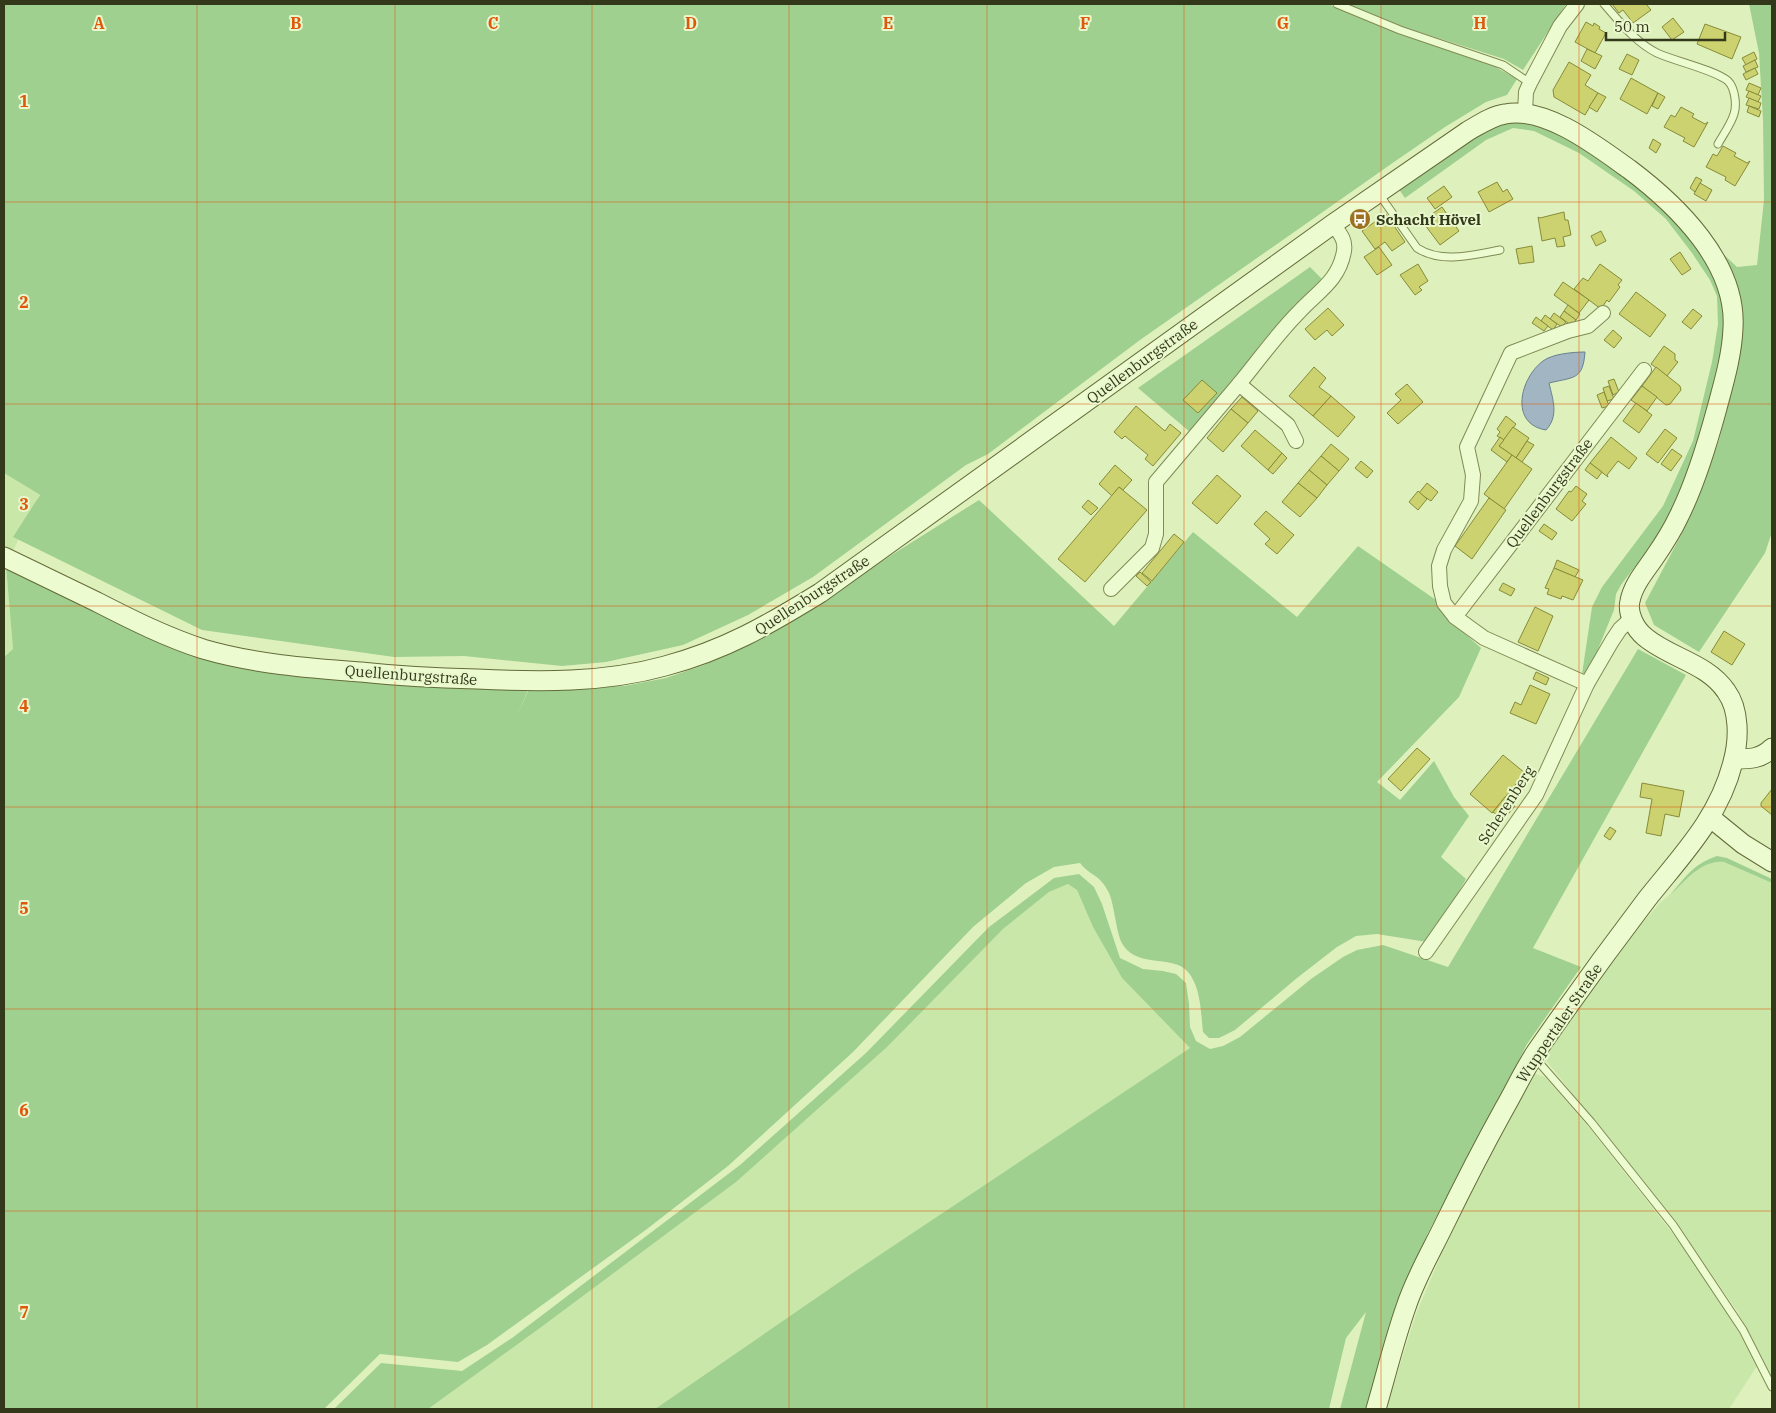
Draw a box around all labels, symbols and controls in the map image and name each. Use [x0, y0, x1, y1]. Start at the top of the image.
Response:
scale bar [1606, 10, 1725, 42]
text: A [93, 13, 105, 33]
text: B [290, 13, 302, 33]
text: C [488, 13, 498, 33]
text: D [685, 13, 697, 33]
text: E [883, 13, 893, 33]
text: F [1080, 13, 1090, 33]
text: G [1277, 13, 1289, 33]
text: H [1474, 13, 1487, 33]
text: 50 m [1614, 17, 1650, 36]
text: 1 [19, 91, 29, 111]
bus stop icon: Schacht Hövel [1348, 207, 1372, 231]
place label: Schacht Hövel [1376, 210, 1481, 229]
text: 2 [19, 292, 29, 312]
street label: Quellenburgstraße [1083, 314, 1201, 408]
street label: Quellenburgstraße [1501, 434, 1597, 552]
text: 3 [19, 494, 29, 514]
street label: Quellenburgstraße [751, 551, 873, 639]
street label: Quellenburgstraße [344, 661, 478, 689]
text: 4 [19, 696, 29, 716]
street label: Scherenberg [1473, 762, 1539, 848]
text: 5 [19, 898, 29, 918]
street label: Wuppertaler Straße [1512, 960, 1606, 1086]
text: 6 [19, 1100, 29, 1120]
text: 7 [19, 1302, 29, 1322]

